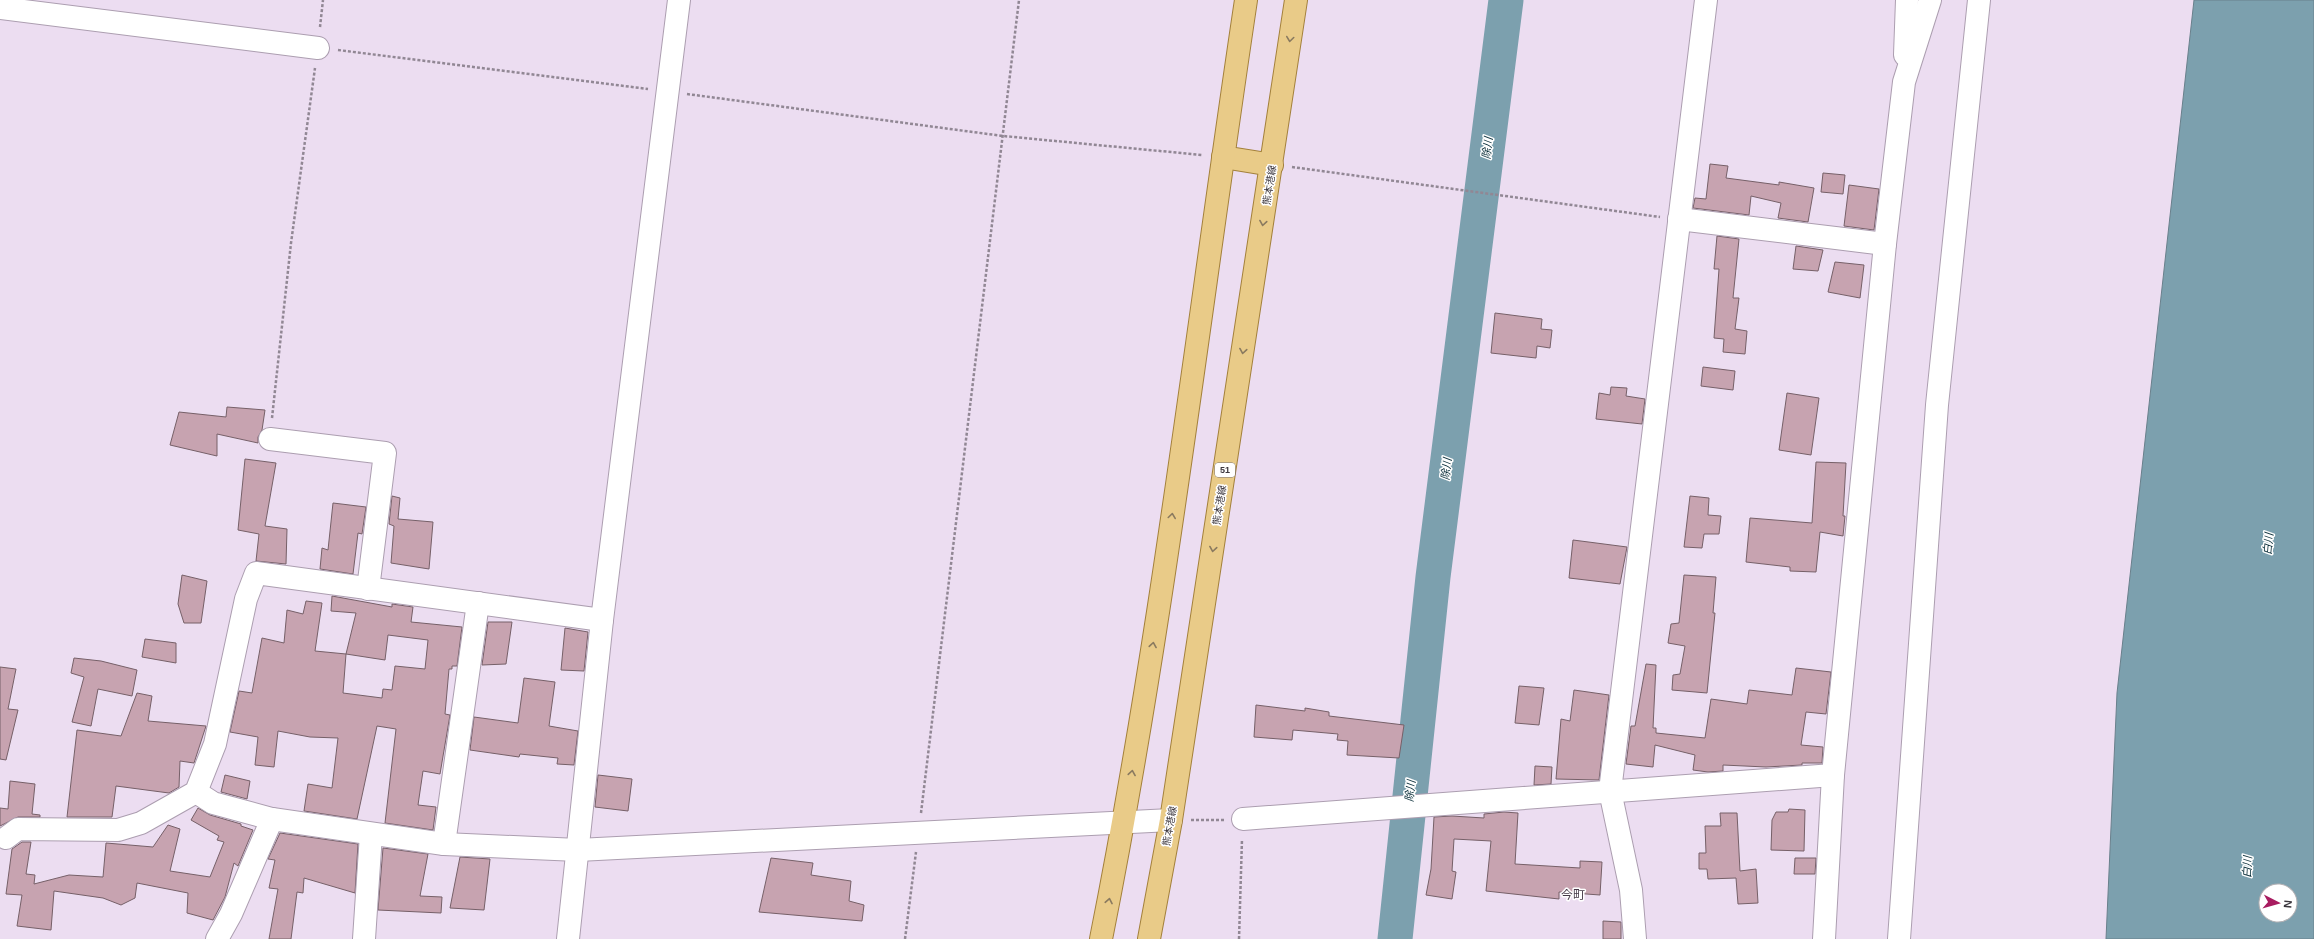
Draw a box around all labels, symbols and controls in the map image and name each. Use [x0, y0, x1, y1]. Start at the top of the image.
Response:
one-way arrow [1286, 36, 1295, 42]
water label: 除川 [1480, 135, 1494, 160]
street label: 熊本港線 [1261, 164, 1278, 206]
one-way arrow [1259, 220, 1268, 226]
one-way arrow [1239, 348, 1248, 354]
water label: 除川 [1439, 456, 1453, 481]
road number: 51 [1215, 463, 1235, 477]
street label: 熊本港線 [1211, 484, 1228, 526]
one-way arrow [1167, 513, 1176, 519]
water label: 白川 [2261, 532, 2275, 555]
one-way arrow [1209, 546, 1217, 552]
one-way arrow [1148, 641, 1157, 648]
one-way arrow [1127, 770, 1136, 776]
water label: 除川 [1403, 778, 1417, 803]
street label: 熊本港線 [1161, 805, 1178, 847]
water label: 白川 [2240, 855, 2254, 878]
north arrow [2258, 883, 2298, 923]
district label: 今町 [1561, 888, 1585, 902]
one-way arrow [1104, 898, 1112, 904]
text: N [2282, 899, 2294, 909]

